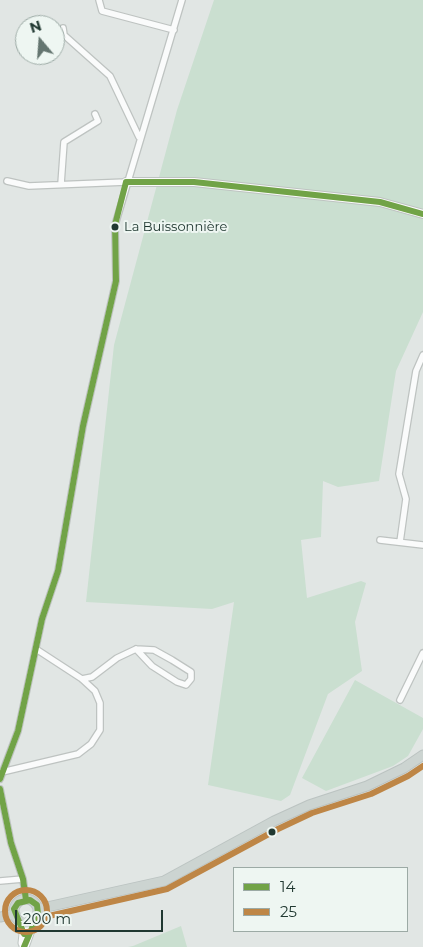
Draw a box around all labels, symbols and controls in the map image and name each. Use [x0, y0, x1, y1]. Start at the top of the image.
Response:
north arrow [15, 15, 65, 65]
text: N [28, 16, 44, 37]
place label: La Buissonnière [124, 219, 227, 235]
marker: La Buissonnière [110, 222, 120, 232]
unlabelled marker [267, 827, 277, 837]
legend [233, 867, 408, 932]
text: 14 [280, 877, 295, 896]
scale bar [18, 900, 165, 932]
text: 25 [280, 902, 297, 921]
text: 200 m [23, 909, 71, 928]

